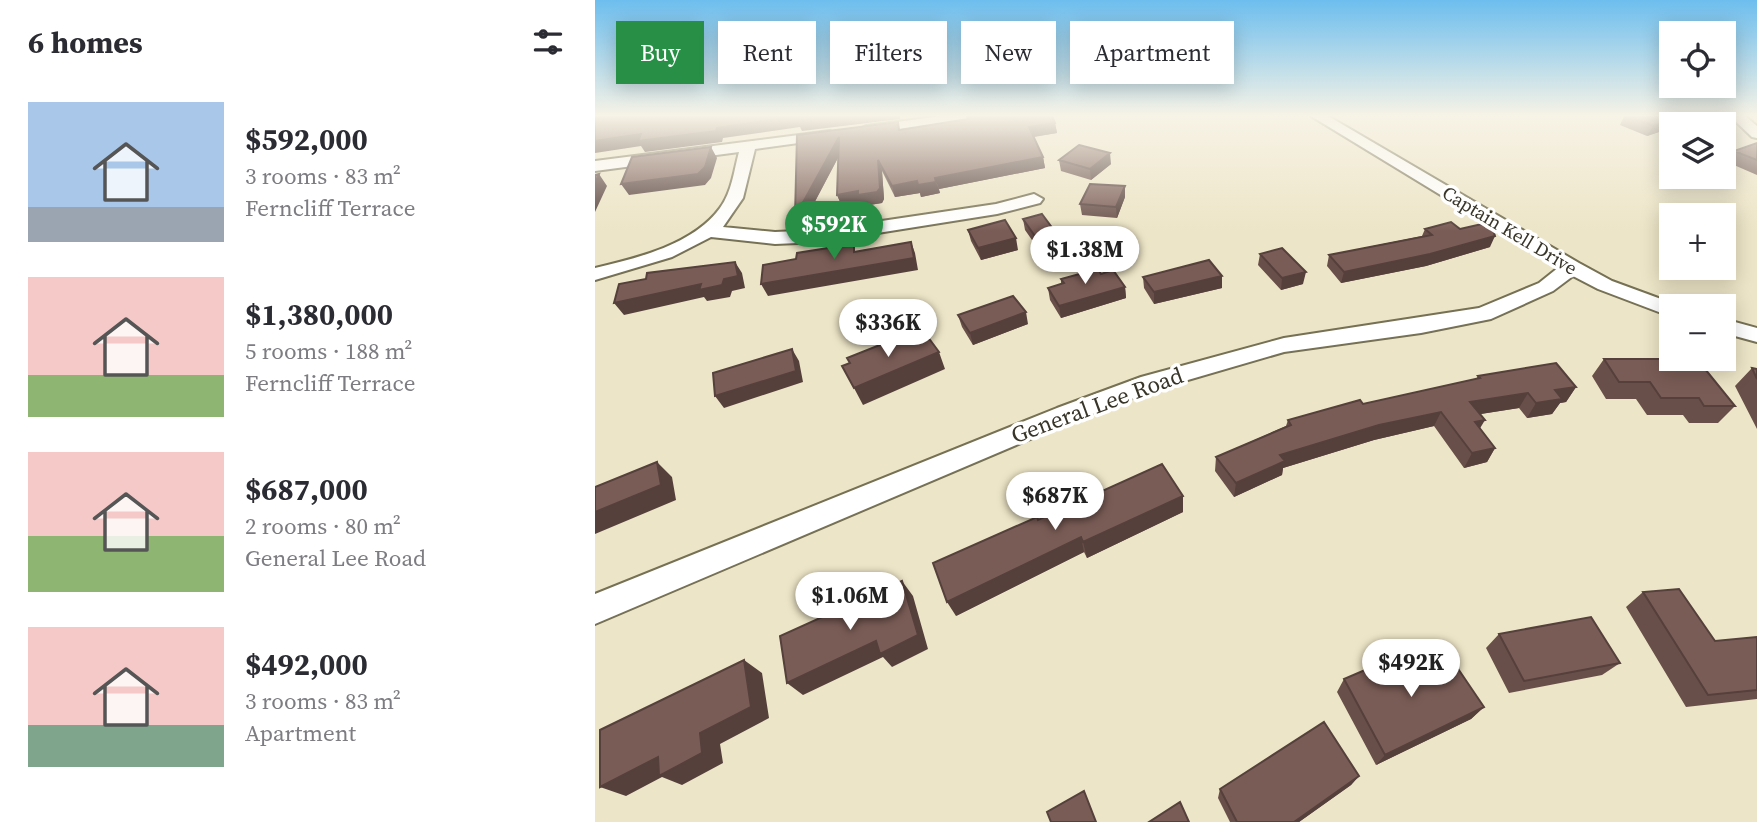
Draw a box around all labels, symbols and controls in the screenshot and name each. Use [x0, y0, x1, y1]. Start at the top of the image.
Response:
chip: Buy [616, 21, 704, 84]
chip: Rent [718, 21, 816, 84]
chip: Filters [830, 21, 947, 84]
chip: New [961, 21, 1056, 84]
chip: Apartment [1070, 21, 1234, 84]
map controls [1659, 21, 1736, 371]
button: locate [1659, 21, 1736, 98]
text: 6 homes [28, 22, 143, 63]
icon: filters [529, 23, 567, 61]
button: layers [1659, 112, 1736, 189]
text: $592,000 [245, 119, 368, 160]
icon: home [84, 130, 168, 214]
text: 3 rooms · 83 m² [245, 160, 401, 192]
street label: Captain Kell Drive [1438, 179, 1582, 281]
text: Ferncliff Terrace [245, 192, 415, 224]
pin: $592K [785, 202, 883, 261]
button: + [1659, 203, 1736, 280]
text: $592K [801, 208, 867, 240]
pin: $1.38M [1028, 226, 1142, 286]
text: $1.38M [1046, 233, 1124, 265]
text: $1,380,000 [245, 294, 393, 335]
button: − [1659, 294, 1736, 371]
pin: $336K [839, 300, 937, 359]
icon: home [84, 305, 168, 389]
text: $336K [855, 306, 921, 338]
text: 5 rooms · 188 m² [245, 335, 412, 367]
street label: General Lee Road [1006, 359, 1188, 451]
text: Ferncliff Terrace [245, 367, 415, 399]
text: $687,000 [245, 469, 368, 510]
pin: $687K [1006, 472, 1104, 532]
text: $687K [1022, 479, 1088, 511]
icon: home [84, 480, 168, 564]
text: 2 rooms · 80 m² [245, 510, 401, 542]
text: General Lee Road [245, 542, 426, 574]
pin: $1.06M [793, 572, 907, 632]
text: $1.06M [811, 579, 889, 611]
pin: $492K [1362, 640, 1460, 699]
text: $492,000 [245, 644, 368, 685]
text: $492K [1378, 646, 1444, 678]
icon: home [84, 655, 168, 739]
text: 3 rooms · 83 m² [245, 685, 401, 717]
text: Apartment [245, 717, 356, 749]

